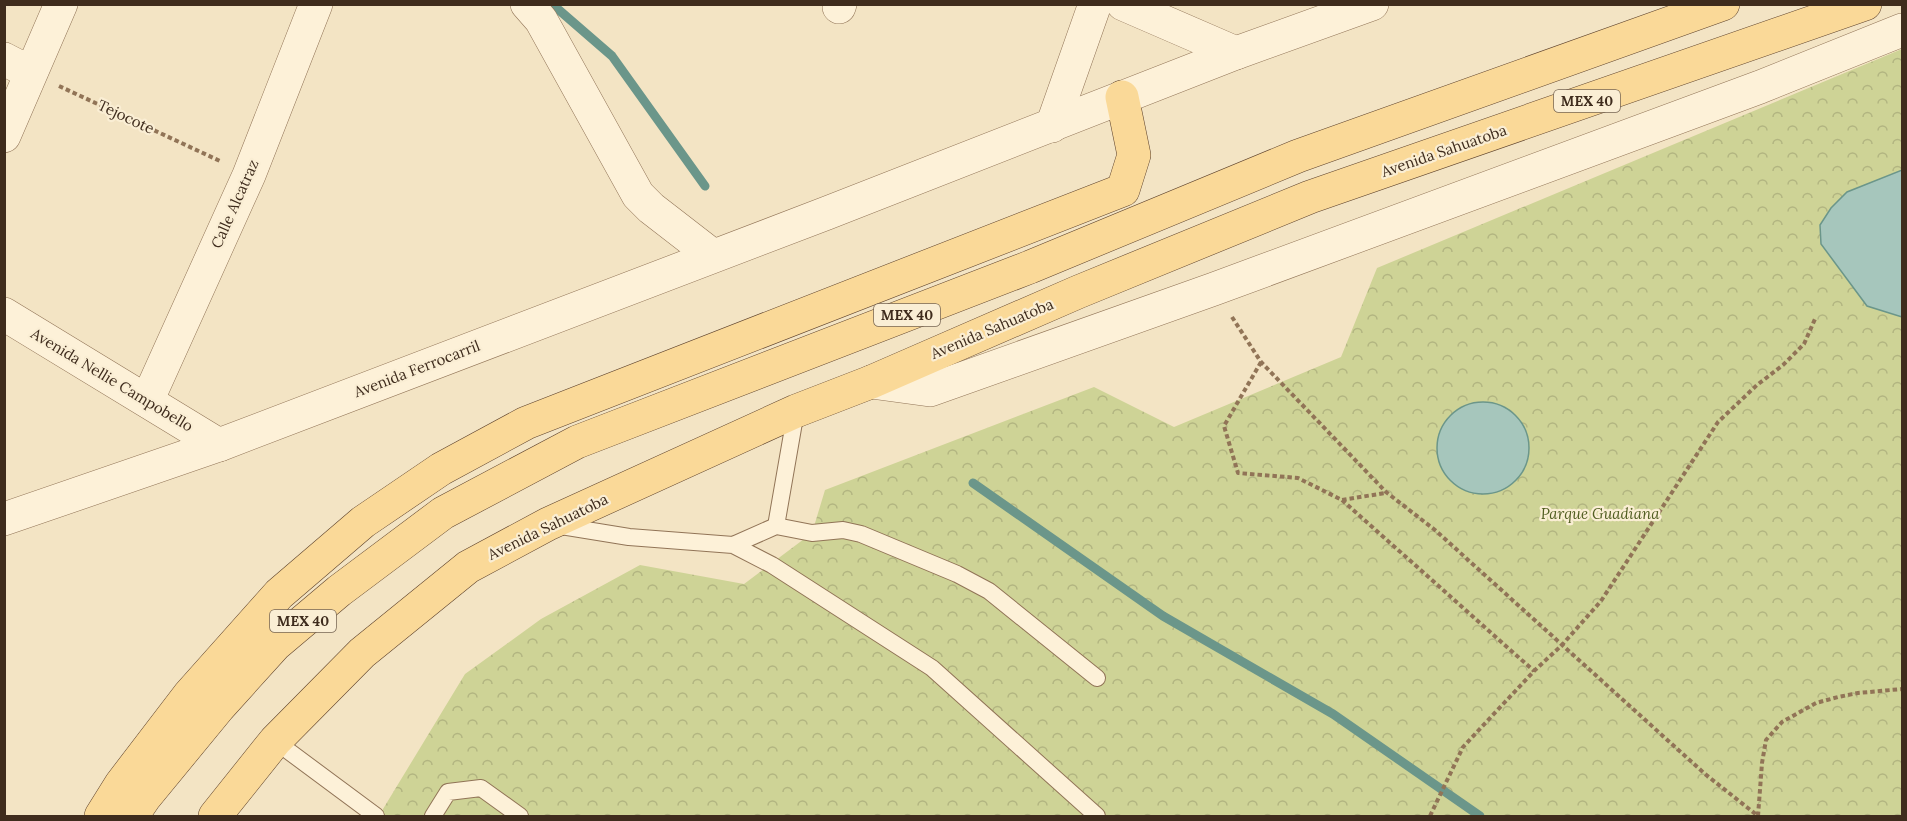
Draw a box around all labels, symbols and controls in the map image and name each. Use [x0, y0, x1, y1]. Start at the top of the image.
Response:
road number: MEX 40 [1554, 90, 1620, 112]
street label: Tejocote [95, 95, 158, 138]
street label: Avenida Sahuatoba [1378, 120, 1509, 181]
street label: Calle Alcatraz [207, 156, 263, 251]
street label: Avenida Sahuatoba [927, 294, 1056, 363]
road number: MEX 40 [874, 304, 940, 326]
street label: Avenida Nellie Campobello [27, 323, 197, 436]
street label: Avenida Ferrocarril [350, 336, 483, 402]
street label: Avenida Sahuatoba [484, 489, 611, 564]
park label: Parque Guadiana [1541, 504, 1660, 523]
road number: MEX 40 [270, 610, 336, 632]

